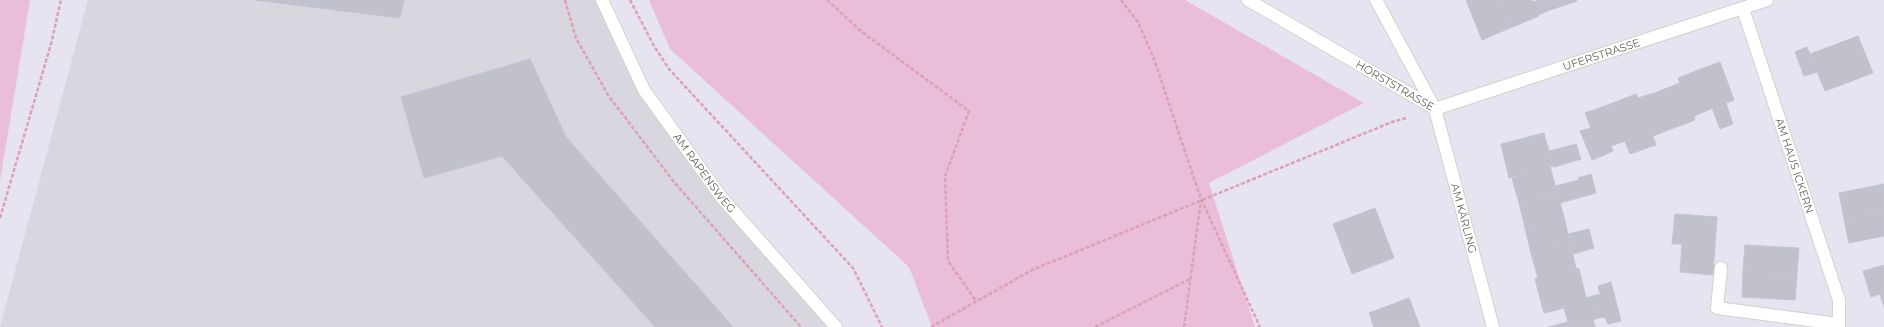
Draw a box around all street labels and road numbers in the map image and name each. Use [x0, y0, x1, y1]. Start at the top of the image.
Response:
street label: UFERSTRASSE [1561, 35, 1642, 74]
street label: HORSTSTRASSE [1353, 57, 1437, 114]
street label: AM HAUS ICKERN [1772, 116, 1817, 215]
street label: AM RAPENSWEG [670, 130, 739, 216]
street label: AM KÄRLING [1448, 182, 1480, 255]

